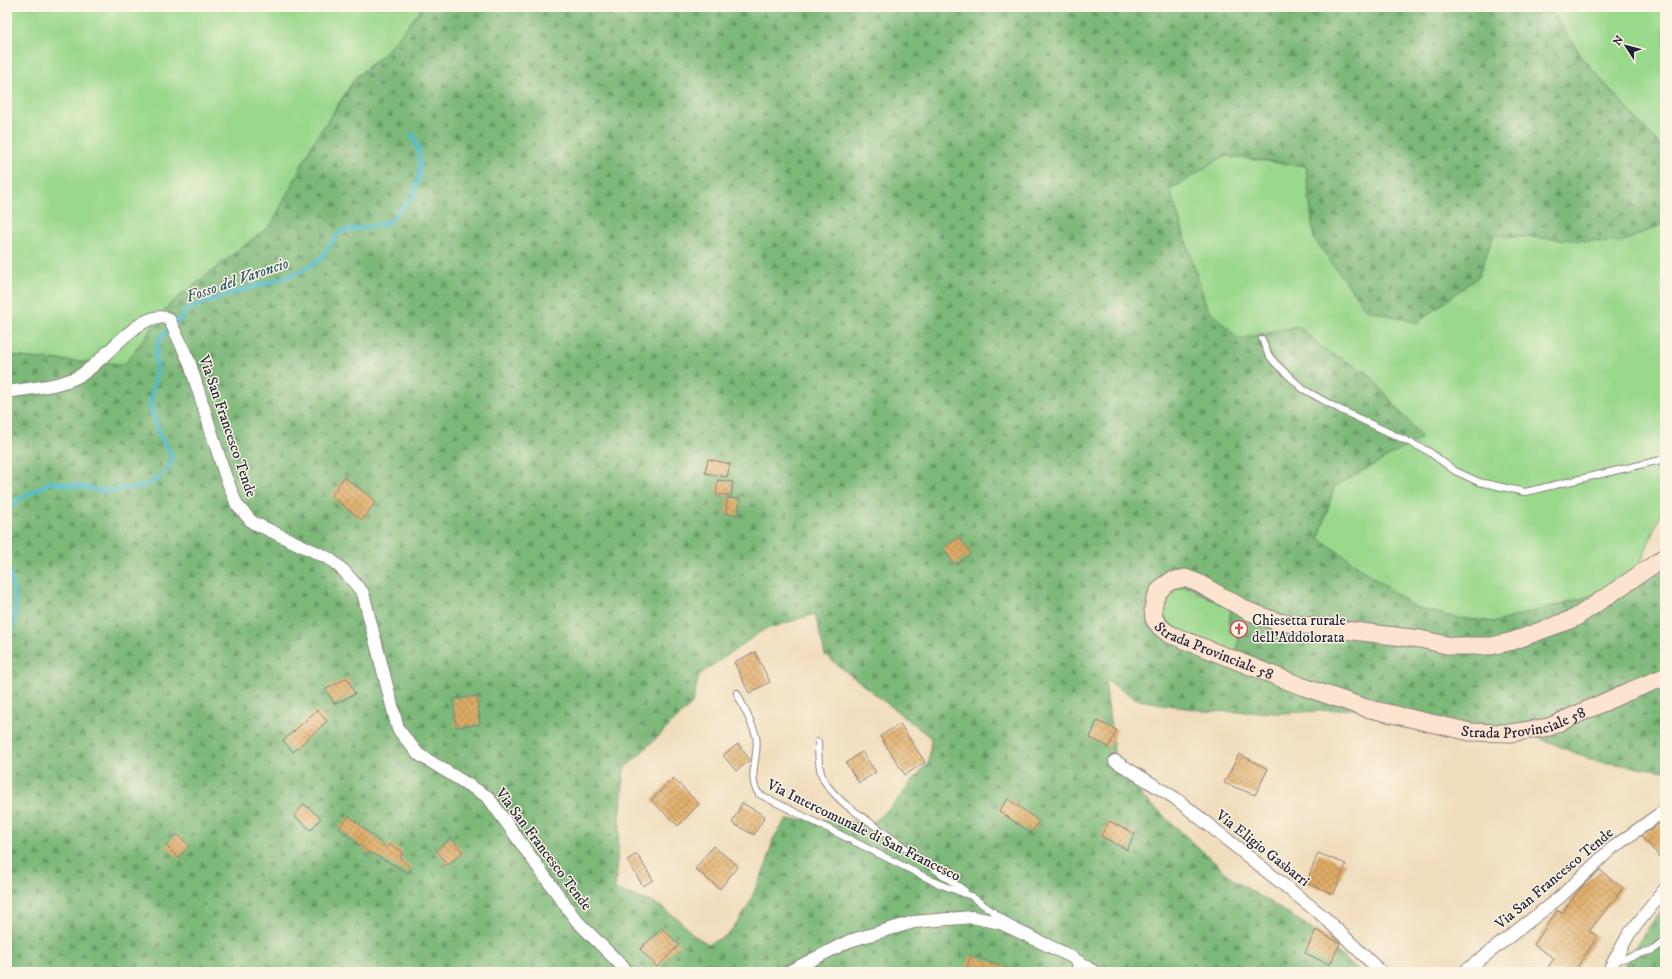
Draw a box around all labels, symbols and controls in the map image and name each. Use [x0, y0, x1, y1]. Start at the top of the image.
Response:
north arrow [1606, 26, 1646, 66]
text: N [1610, 33, 1627, 48]
water label: Fosso del Varoncio [183, 253, 291, 307]
street label: Via San Francesco Tende [194, 352, 261, 499]
place label: Chiesetta rurale dell'Addolorata [1252, 611, 1346, 647]
street label: Strada Provinciale 58 [1149, 618, 1276, 684]
church icon: Chiesetta rurale dell'Addolorata [1229, 619, 1249, 639]
street label: Strada Provinciale 58 [1459, 703, 1589, 743]
street label: Via Intercomunale di San Francesco [763, 775, 964, 886]
street label: Via San Francesco Tende [491, 783, 596, 914]
street label: Via Eligio Gasbarri [1211, 805, 1313, 891]
street label: Via San Francesco Tende [1491, 823, 1617, 934]

